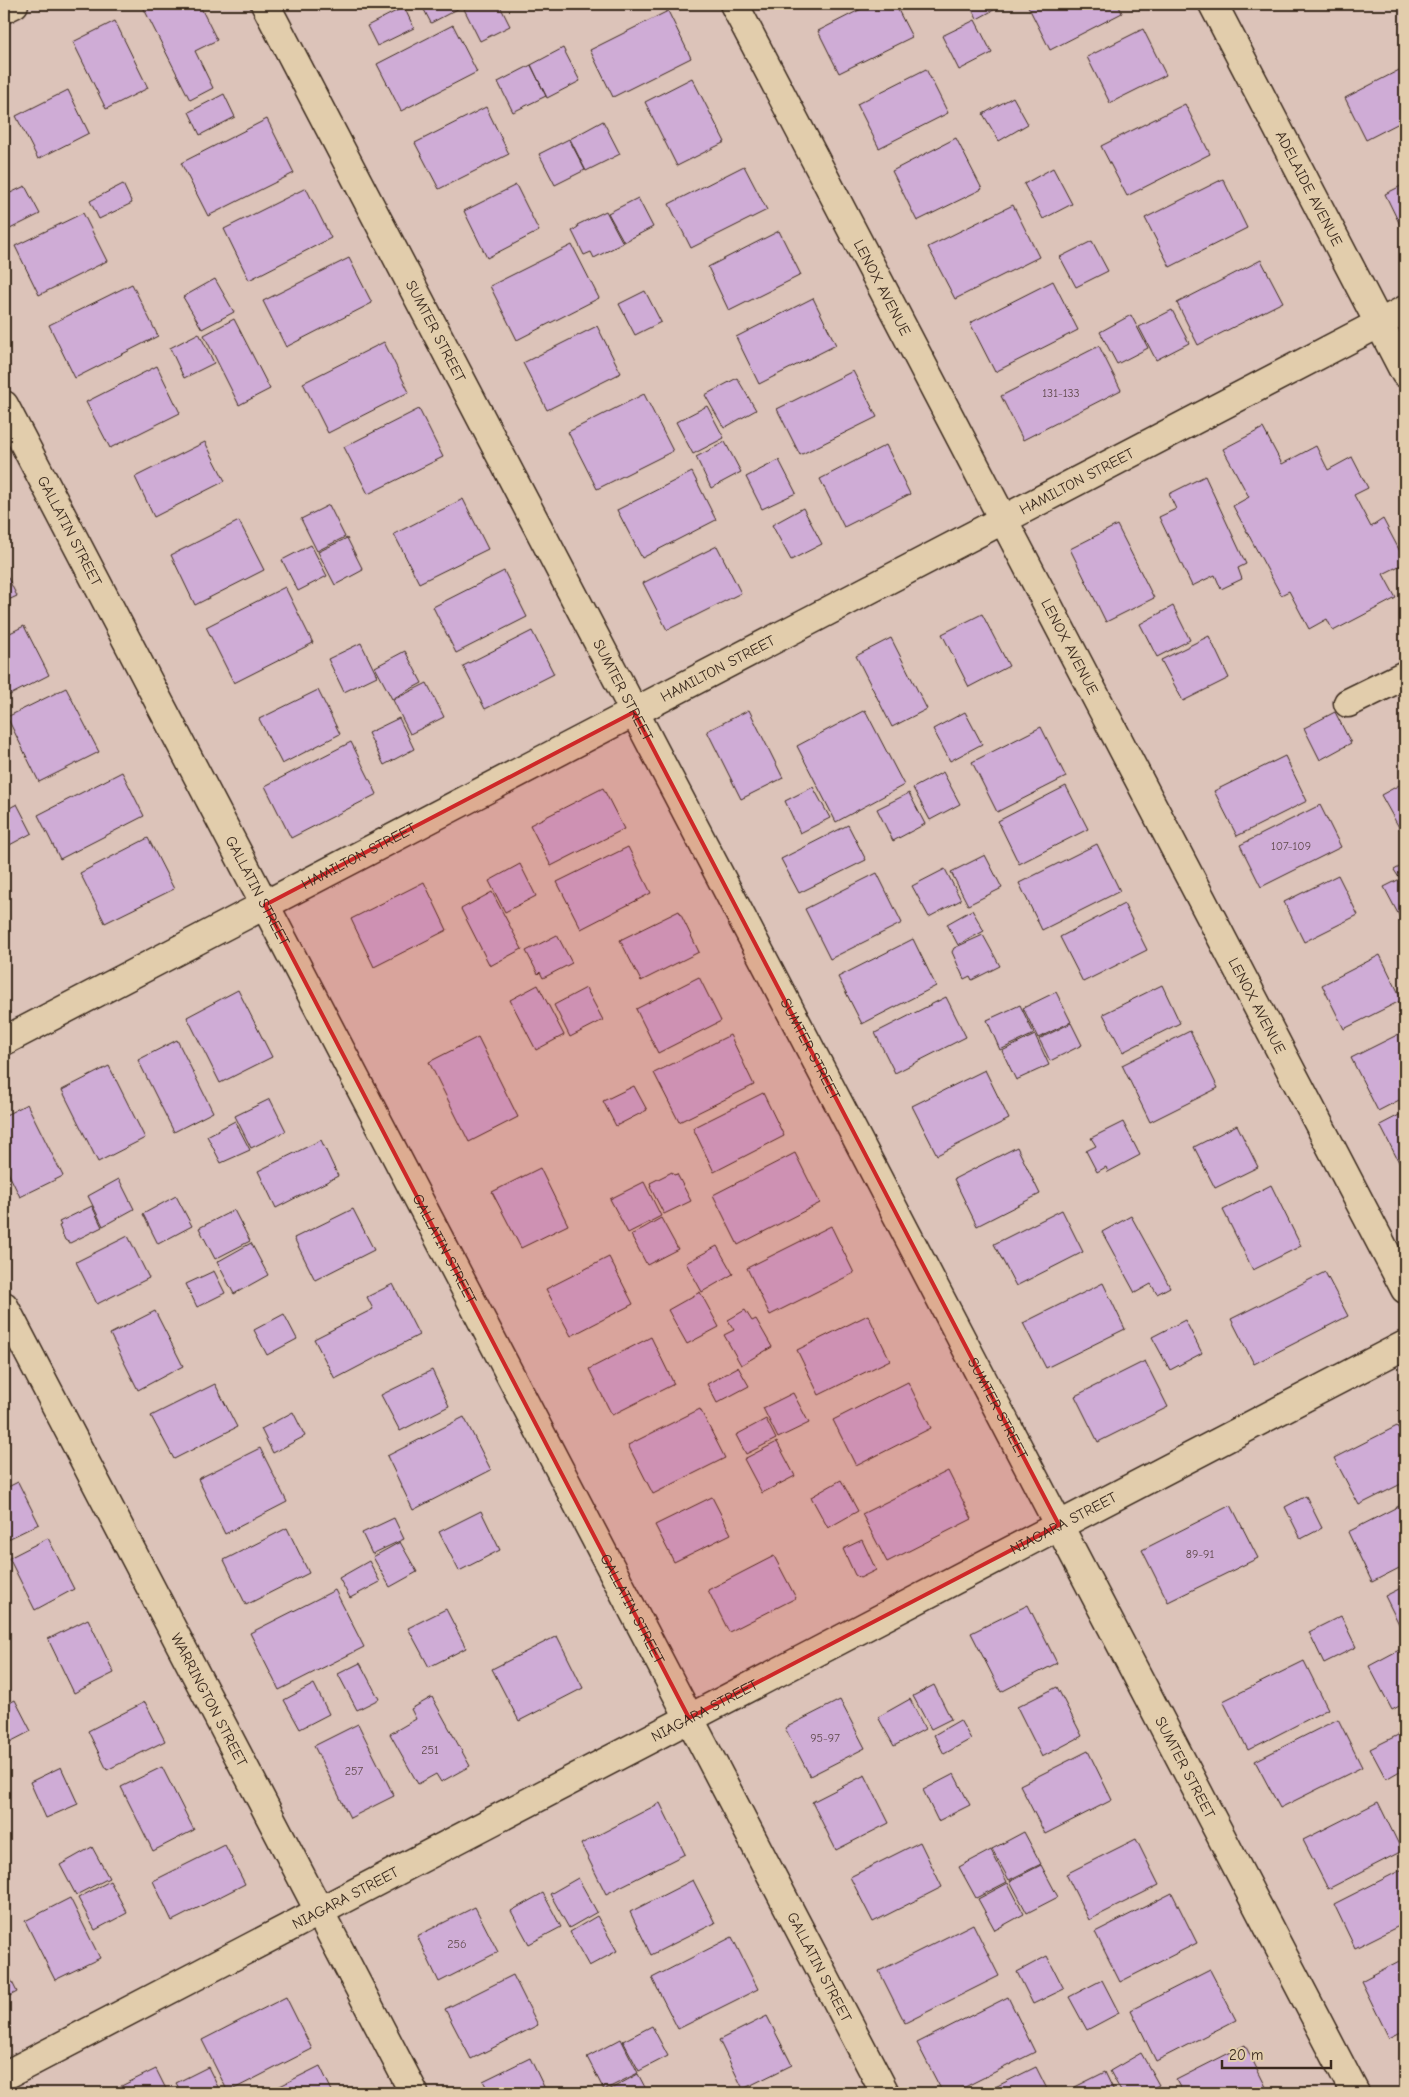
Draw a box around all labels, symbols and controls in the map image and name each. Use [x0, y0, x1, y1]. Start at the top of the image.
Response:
street label: ADELAIDE AVENUE [1272, 128, 1346, 249]
street label: LENOX AVENUE [850, 237, 915, 339]
street label: SUMTER STREET [402, 277, 470, 385]
house number: 131-133 [1042, 386, 1080, 400]
street label: HAMILTON STREET [1016, 444, 1137, 519]
street label: GALLATIN STREET [34, 473, 106, 589]
street label: LENOX AVENUE [1037, 596, 1102, 698]
street label: HAMILTON STREET [657, 631, 778, 706]
street label: SUMTER STREET [589, 636, 657, 744]
street label: HAMILTON STREET [298, 819, 419, 893]
street label: GALLATIN STREET [221, 833, 294, 949]
house number: 107-109 [1271, 839, 1311, 853]
street label: LENOX AVENUE [1225, 955, 1290, 1057]
street label: SUMTER STREET [776, 995, 844, 1103]
street label: GALLATIN STREET [408, 1191, 481, 1307]
street label: SUMTER STREET [964, 1354, 1032, 1462]
street label: NIAGARA STREET [1007, 1488, 1120, 1558]
house number: 89-91 [1186, 1547, 1214, 1561]
street label: GALLATIN STREET [596, 1551, 669, 1667]
street label: WARRINGTON STREET [167, 1630, 251, 1770]
street label: NIAGARA STREET [648, 1675, 761, 1746]
street label: SUMTER STREET [1151, 1713, 1219, 1821]
house number: 95-97 [810, 1731, 840, 1745]
house number: 251 [421, 1743, 439, 1757]
house number: 257 [345, 1764, 364, 1778]
street label: NIAGARA STREET [289, 1863, 402, 1933]
street label: GALLATIN STREET [783, 1909, 855, 2025]
house number: 256 [447, 1937, 467, 1951]
scale bar [1222, 2037, 1330, 2069]
text: 20 m [1229, 2046, 1263, 2064]

